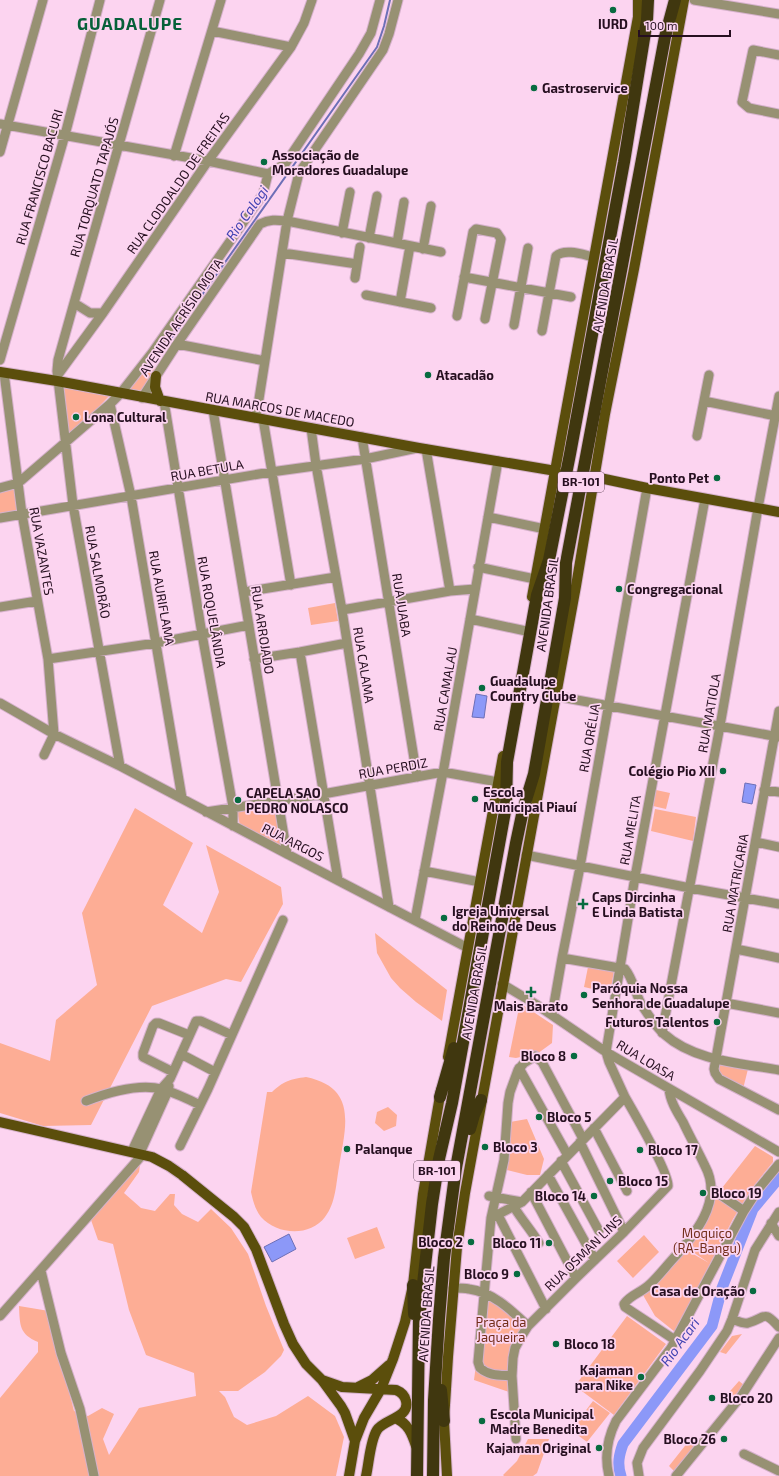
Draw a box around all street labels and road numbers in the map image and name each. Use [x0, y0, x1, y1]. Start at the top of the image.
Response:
street label: RUA FRANCISCO BACURI [12, 107, 66, 247]
street label: RUA CLODOALDO DE FREITAS [123, 109, 233, 257]
street label: RUA TORQUATO TAPAJÓS [65, 115, 122, 259]
street label: AVENIDA BRASIL [589, 236, 621, 334]
street label: AVENIDA ACRÍSIO MOTA [135, 255, 226, 379]
street label: RUA MARCOS DE MACEDO [204, 388, 356, 430]
street label: RUA BETULA [169, 456, 245, 484]
road number: BR-101 [558, 472, 604, 492]
street label: RUA VAZANTES [26, 506, 58, 596]
street label: RUA SALMORÃO [82, 524, 114, 620]
street label: RUA AURIFLAMA [146, 549, 178, 647]
street label: RUA ROQUELÂNDIA [194, 555, 230, 669]
street label: AVENIDA BRASIL [532, 555, 562, 653]
street label: RUA JUABA [389, 572, 415, 638]
street label: RUA ARROJADO [248, 585, 278, 675]
street label: RUA CALAMA [350, 626, 378, 704]
street label: RUA CAMALAU [430, 645, 460, 733]
street label: RUA MATIOLA [694, 672, 724, 754]
street label: RUA ORÉLIA [574, 702, 603, 774]
street label: RUA PERDIZ [357, 754, 429, 782]
street label: RUA MELITA [616, 794, 644, 866]
street label: RUA ARGOS [259, 820, 327, 864]
street label: RUA MATRICARIA [718, 832, 752, 934]
street label: AVENIDA BRASIL [458, 943, 490, 1041]
street label: RUA LOASA [614, 1036, 678, 1084]
road number: BR-101 [414, 1161, 460, 1181]
street label: RUA OSMAN LINS [541, 1212, 625, 1294]
street label: AVENIDA BRASIL [415, 1265, 437, 1363]

